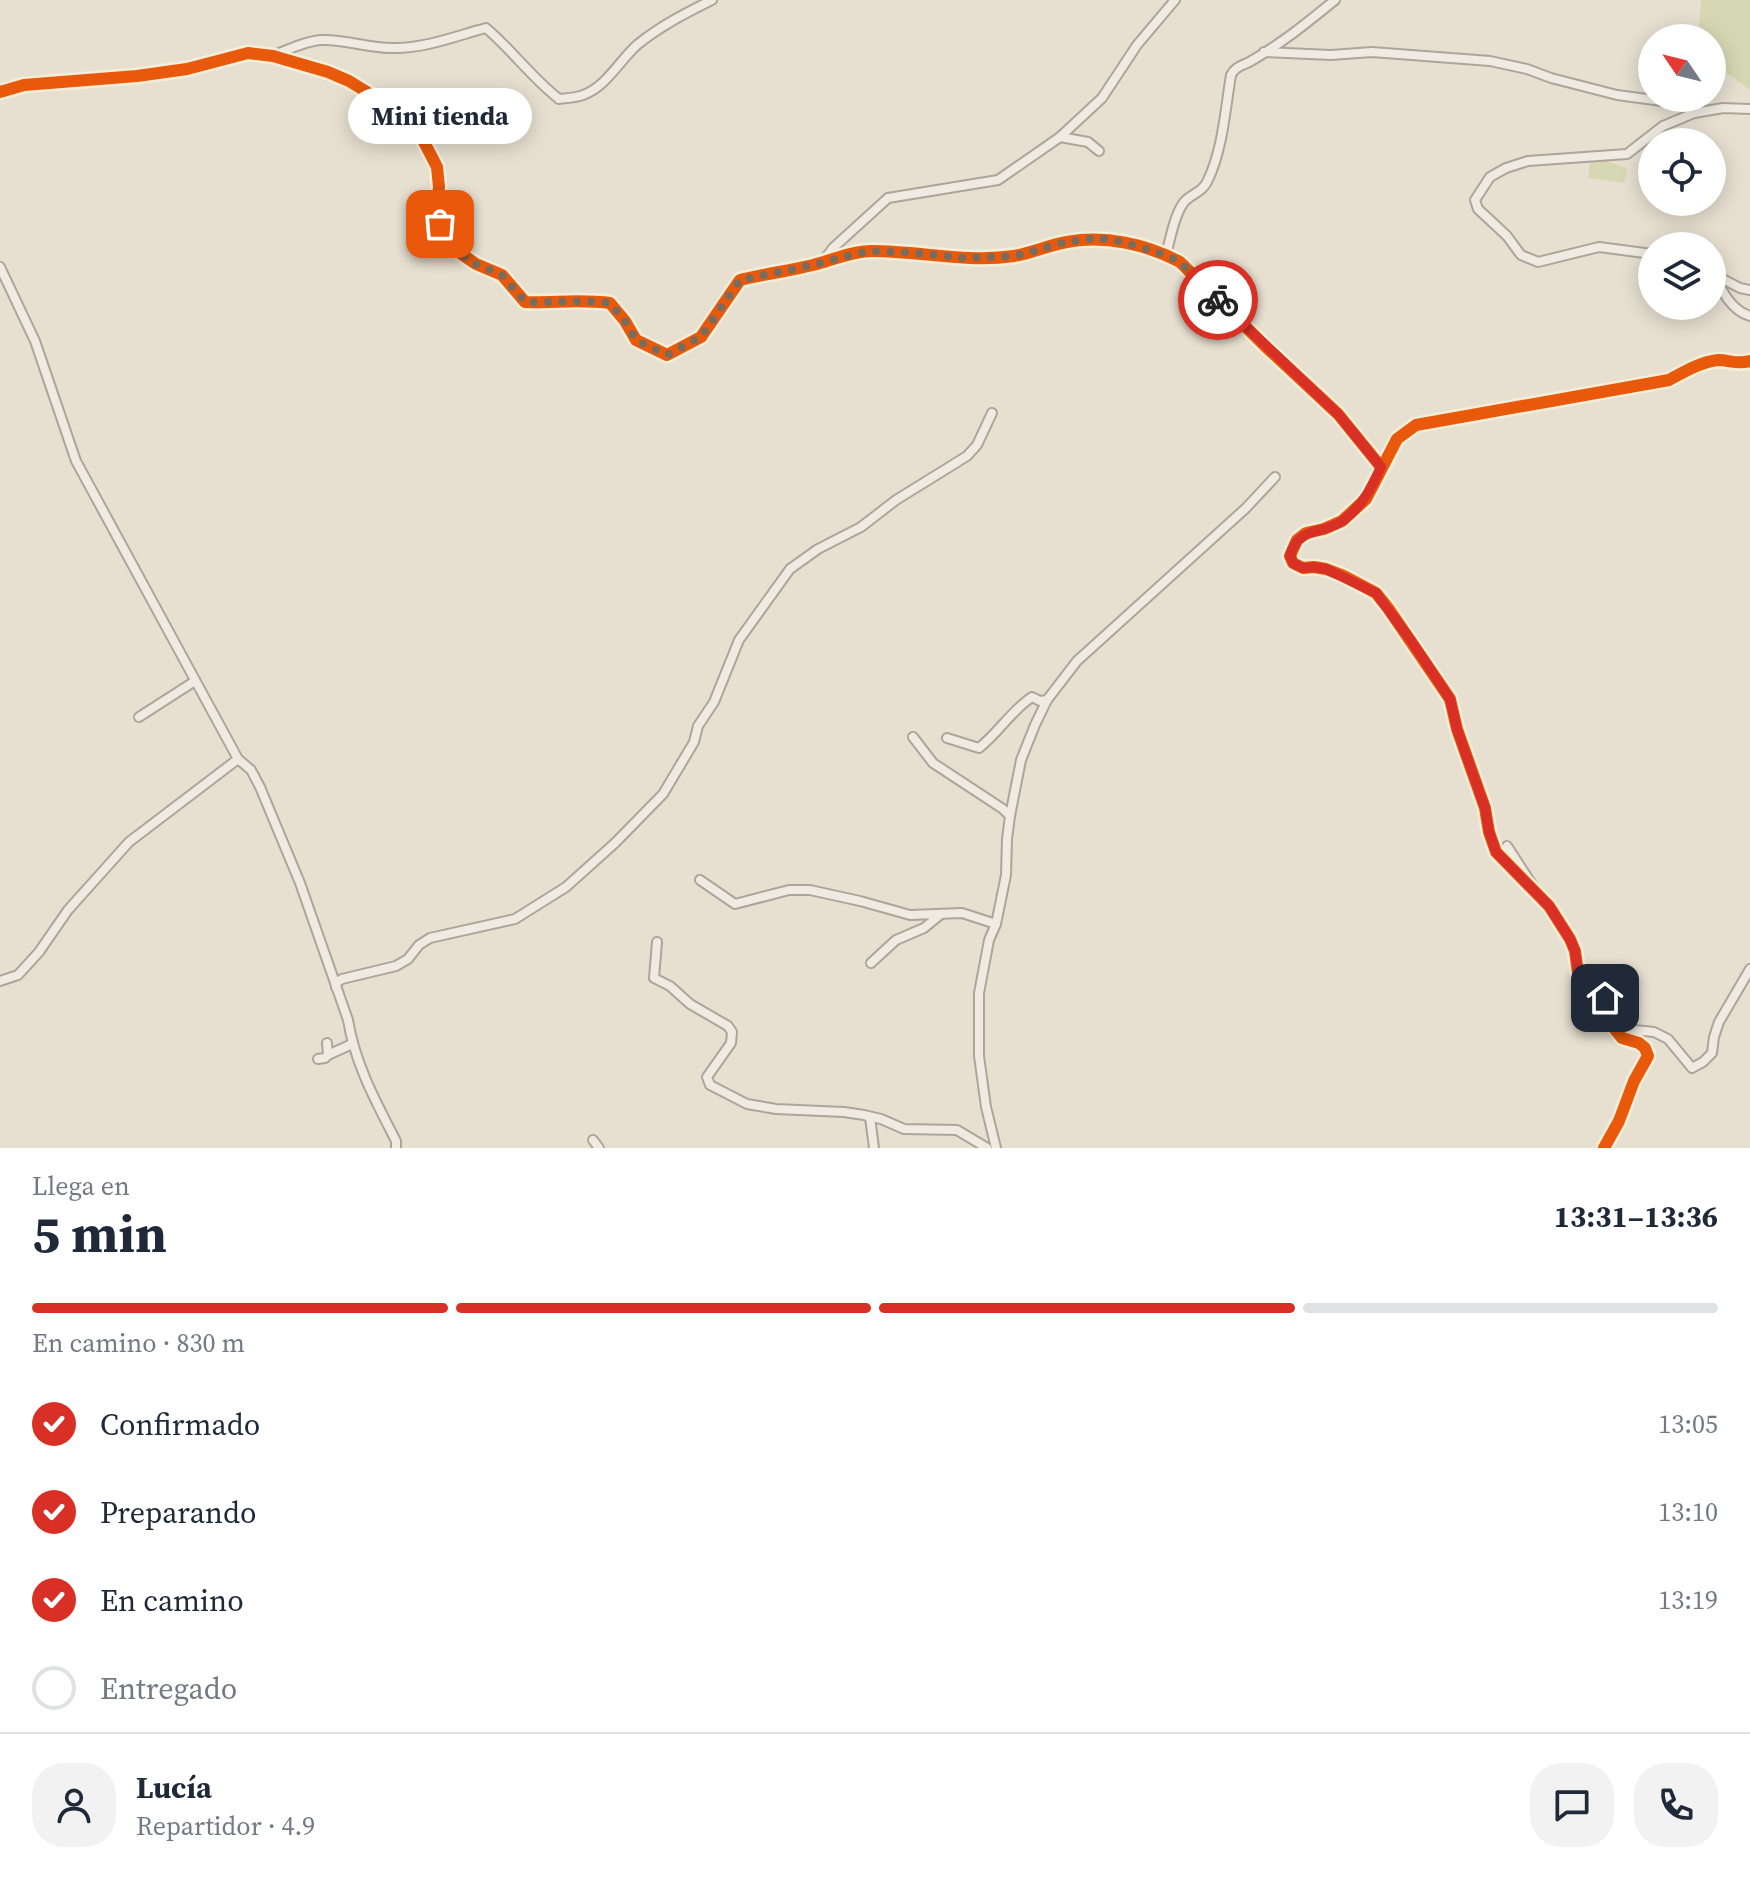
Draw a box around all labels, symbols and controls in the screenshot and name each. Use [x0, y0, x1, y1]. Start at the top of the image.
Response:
north arrow [1638, 24, 1726, 112]
map controls [1638, 24, 1726, 320]
callout: Mini tienda [348, 88, 532, 144]
text: Mini tienda [371, 98, 509, 134]
button: locate [1638, 128, 1726, 216]
pin [406, 190, 474, 258]
icon: bag [418, 202, 462, 246]
button: layers [1638, 232, 1726, 320]
courier [1178, 260, 1258, 340]
icon: bike [1196, 278, 1240, 322]
pin [1571, 964, 1639, 1032]
icon: home [1583, 976, 1627, 1020]
text: Llega en [32, 1168, 130, 1204]
text: 13:31–13:36 [1554, 1196, 1718, 1237]
text: 5 min [32, 1198, 167, 1269]
text: En camino · 830 m [32, 1325, 245, 1361]
icon: check [32, 1402, 76, 1446]
text: Confirmado [100, 1404, 260, 1445]
text: 13:05 [1658, 1406, 1718, 1442]
icon: check [32, 1490, 76, 1534]
text: Preparando [100, 1492, 257, 1533]
text: 13:10 [1658, 1494, 1718, 1530]
icon: check [32, 1578, 76, 1622]
text: En camino [100, 1580, 244, 1621]
text: 13:19 [1658, 1582, 1718, 1618]
text: Entregado [100, 1668, 237, 1709]
button: person [32, 1763, 116, 1847]
button: chat [1530, 1763, 1614, 1847]
button: phone [1634, 1763, 1718, 1847]
text: Lucía [136, 1767, 212, 1808]
text: Repartidor · 4.9 [136, 1808, 315, 1844]

